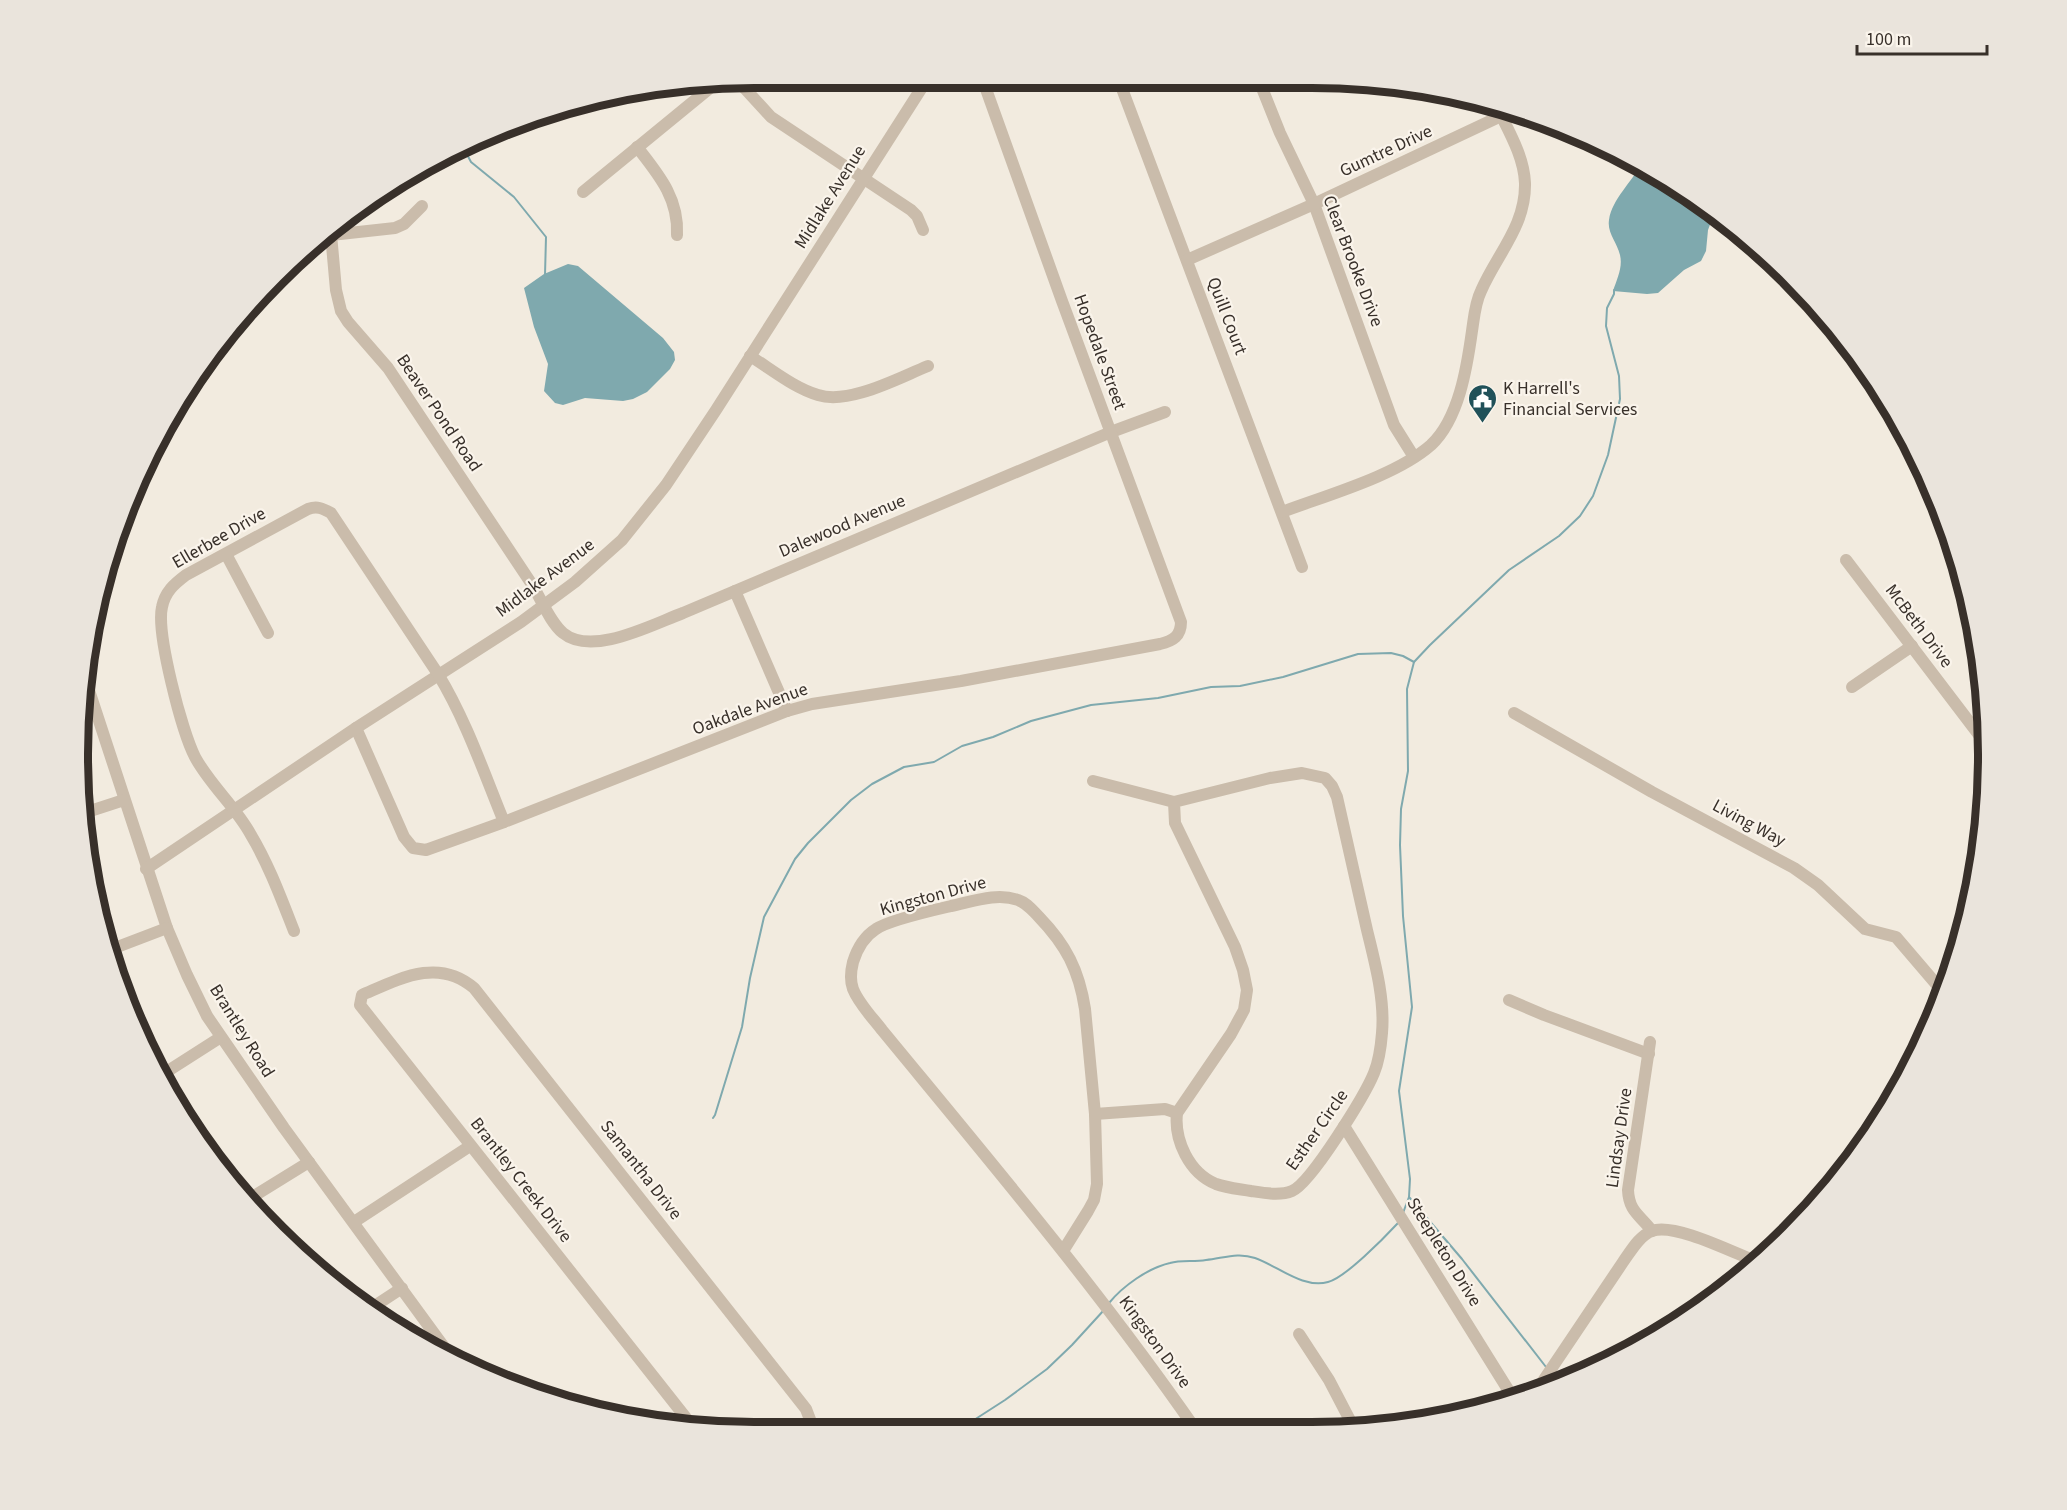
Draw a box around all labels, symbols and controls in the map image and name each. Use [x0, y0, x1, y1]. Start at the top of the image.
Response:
scale bar [1857, 18, 1988, 56]
text: 100 m [1866, 27, 1911, 52]
street label: Gumtre Drive [1336, 119, 1436, 183]
street label: Midlake Avenue [788, 140, 872, 254]
street label: Clear Brooke Drive [1316, 192, 1390, 330]
street label: Quill Court [1201, 274, 1253, 358]
street label: Hopedale Street [1067, 291, 1133, 413]
street label: Beaver Pond Road [390, 349, 488, 477]
place label: K Harrell's Financial Services [1503, 376, 1637, 422]
public building icon: K Harrell's Financial Services [1466, 382, 1498, 424]
street label: Dalewood Avenue [775, 488, 909, 564]
street label: Ellerbee Drive [168, 501, 270, 575]
street label: Midlake Avenue [490, 533, 600, 623]
street label: McBeth Drive [1879, 579, 1959, 673]
street label: Oakdale Avenue [689, 676, 811, 741]
street label: Living Way [1708, 793, 1791, 853]
street label: Kingston Drive [877, 870, 989, 922]
street label: Brantley Road [203, 980, 281, 1082]
street label: Esther Circle [1280, 1084, 1354, 1176]
street label: Lindsay Drive [1600, 1086, 1638, 1190]
street label: Brantley Creek Drive [464, 1112, 578, 1248]
street label: Samantha Drive [594, 1115, 688, 1225]
street label: Steepleton Drive [1400, 1193, 1488, 1311]
street label: Kingston Drive [1113, 1291, 1197, 1393]

